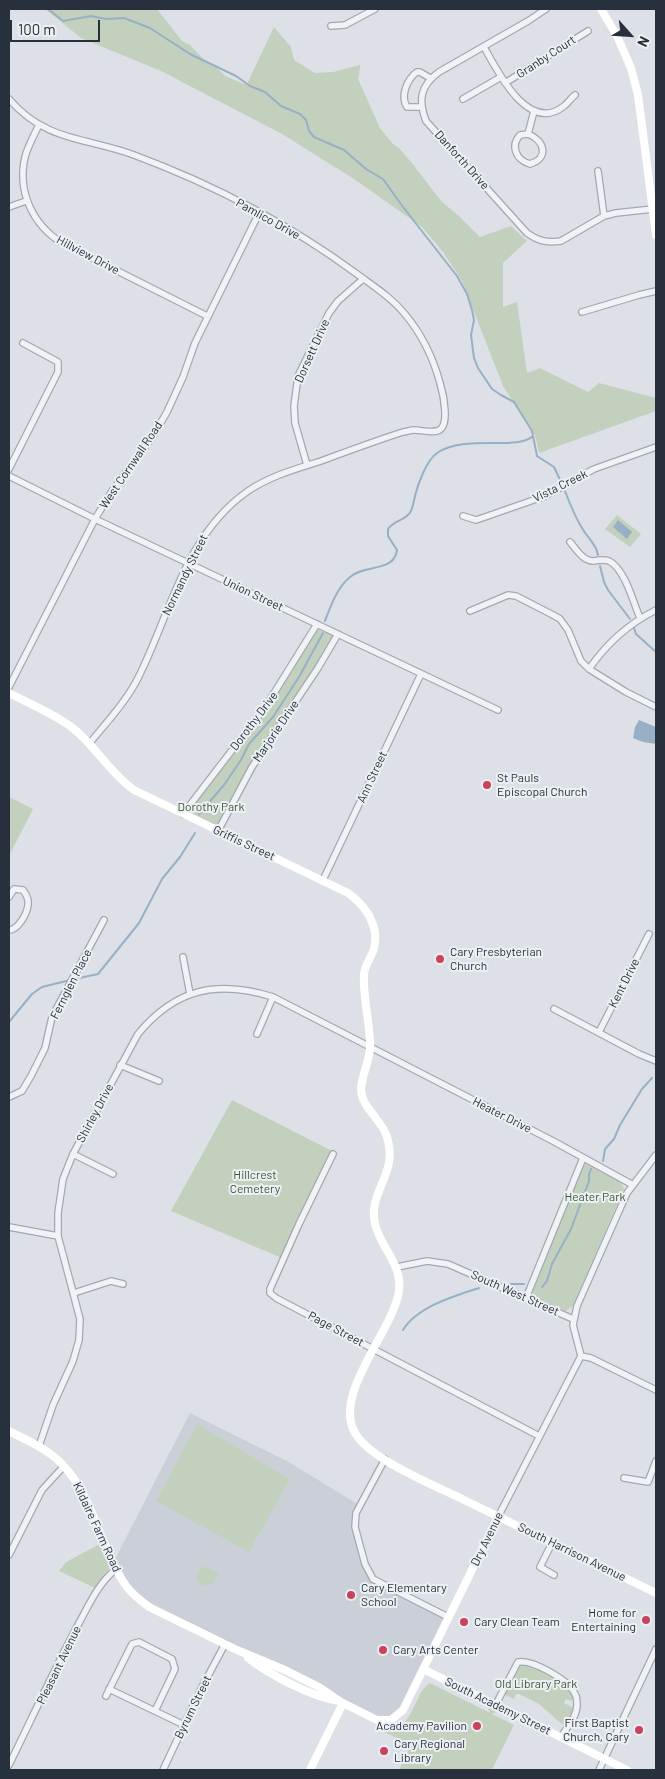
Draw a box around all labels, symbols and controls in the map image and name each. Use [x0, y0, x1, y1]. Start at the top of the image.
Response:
scale bar [12, 10, 102, 42]
north arrow [605, 10, 655, 60]
text: 100 m [18, 20, 56, 38]
street label: Granby Court [514, 32, 578, 82]
text: N [634, 34, 654, 50]
street label: Danforth Drive [432, 127, 492, 193]
street label: Pamlico Drive [234, 196, 302, 242]
street label: Hillview Drive [54, 232, 122, 278]
street label: Dorsett Drive [292, 317, 332, 385]
street label: West Cornwall Road [96, 419, 166, 511]
street label: Vista Creek [530, 467, 590, 505]
street label: Normandy Street [159, 532, 211, 618]
street label: Union Street [220, 574, 286, 614]
street label: Dorothy Drive [227, 689, 281, 753]
street label: Marjorie Drive [250, 697, 302, 765]
street label: Ann Street [354, 749, 390, 805]
place label: St Pauls Episcopal Church [497, 771, 588, 799]
marker: St Pauls Episcopal Church [481, 779, 493, 791]
park label: Dorothy Park [178, 800, 244, 814]
street label: Griffis Street [211, 822, 277, 864]
place label: Cary Presbyterian Church [450, 945, 542, 973]
street label: Fernglen Place [47, 947, 95, 1021]
marker: Cary Presbyterian Church [434, 953, 446, 965]
street label: Kent Drive [605, 956, 643, 1010]
street label: Shirley Drive [73, 1081, 117, 1145]
street label: Heater Drive [470, 1094, 534, 1136]
park label: Hillcrest Cemetery [230, 1168, 280, 1196]
park label: Heater Park [564, 1190, 626, 1204]
street label: South West Street [469, 1267, 561, 1319]
street label: Page Street [306, 1308, 366, 1350]
street label: Kildaire Farm Road [70, 1480, 124, 1574]
street label: Dry Avenue [468, 1510, 506, 1568]
street label: South Harrison Avenue [516, 1520, 628, 1584]
place label: Cary Elementary School [361, 1581, 447, 1609]
marker: Cary Elementary School [345, 1589, 357, 1601]
place label: Home for Entertaining [571, 1606, 636, 1634]
marker: Home for Entertaining [640, 1614, 652, 1626]
place label: Cary Clean Team [474, 1615, 560, 1629]
marker: Cary Clean Team [458, 1616, 470, 1628]
street label: Pleasant Avenue [34, 1623, 84, 1707]
place label: Cary Arts Center [393, 1643, 478, 1657]
marker: Cary Arts Center [377, 1644, 389, 1656]
street label: Byrum Street [171, 1673, 215, 1741]
street label: South Academy Street [443, 1674, 553, 1738]
park label: Old Library Park [495, 1677, 577, 1691]
place label: First Baptist Church, Cary [563, 1716, 629, 1744]
place label: Academy Pavilion [376, 1719, 467, 1733]
marker: Academy Pavilion [471, 1720, 483, 1732]
marker: First Baptist Church, Cary [633, 1724, 645, 1736]
place label: Cary Regional Library [394, 1737, 465, 1765]
marker: Cary Regional Library [378, 1745, 390, 1757]

